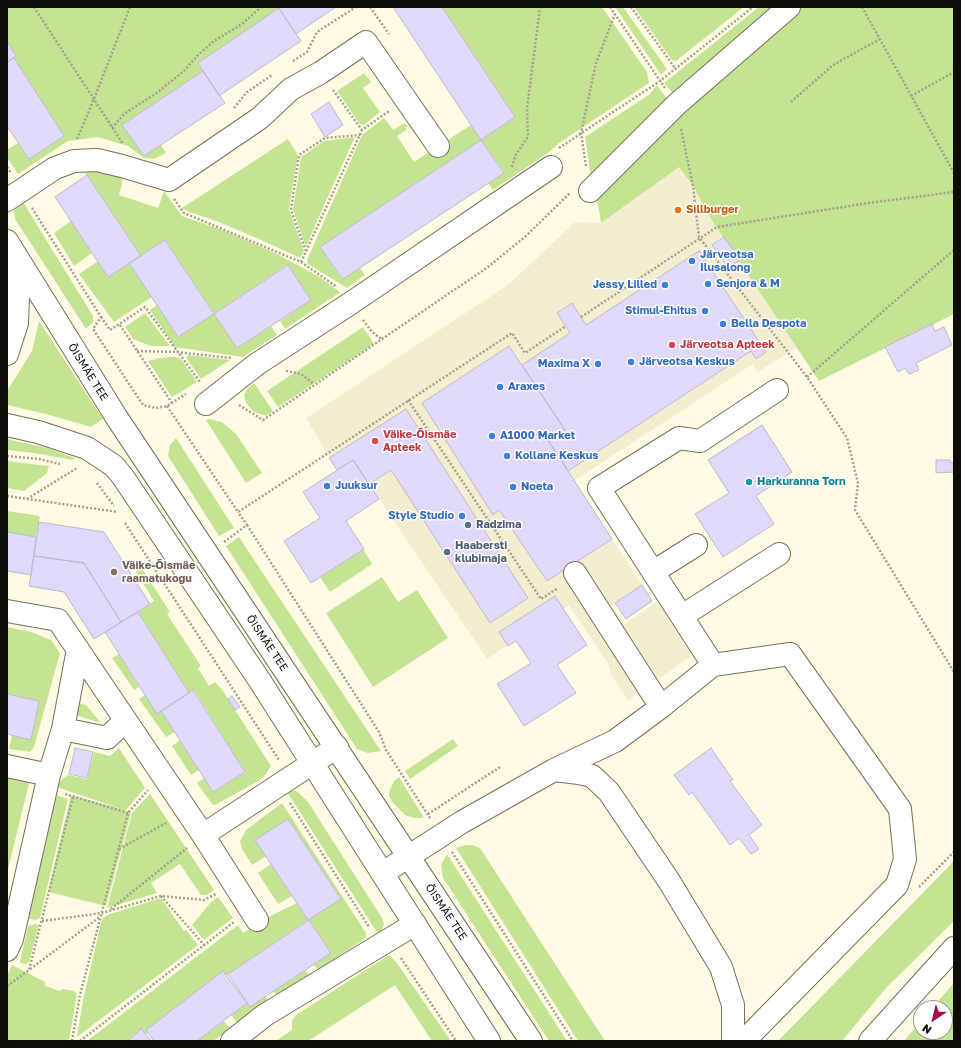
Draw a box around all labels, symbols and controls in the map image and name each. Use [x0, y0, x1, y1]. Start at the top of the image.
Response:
place label: Sillburger [686, 203, 739, 217]
marker: Sillburger [673, 205, 683, 215]
place label: Järveotsa Ilusalong [700, 248, 754, 274]
marker: Järveotsa Ilusalong [687, 256, 697, 266]
place label: Senjora & M [716, 277, 780, 291]
place label: Jessy Lilled [593, 278, 657, 292]
marker: Senjora & M [703, 279, 713, 289]
marker: Jessy Lilled [660, 280, 670, 290]
place label: Stimul-Ehitus [625, 304, 697, 318]
marker: Stimul-Ehitus [700, 306, 710, 316]
place label: Bella Despota [731, 317, 806, 331]
marker: Bella Despota [718, 319, 728, 329]
place label: Järveotsa Apteek [680, 338, 775, 352]
marker: Järveotsa Apteek [667, 340, 677, 350]
street label: ÕISMÄE TEE [65, 341, 111, 403]
place label: Järveotsa Keskus [639, 355, 735, 369]
place label: Maxima X [538, 357, 590, 371]
marker: Järveotsa Keskus [626, 357, 636, 367]
marker: Maxima X [593, 359, 603, 369]
place label: Araxes [508, 380, 545, 394]
marker: Araxes [495, 382, 505, 392]
place label: Väike-Õismäe Apteek [383, 428, 456, 454]
place label: A1000 Market [500, 429, 575, 443]
marker: A1000 Market [487, 431, 497, 441]
marker: Väike-Õismäe Apteek [370, 436, 380, 446]
place label: Kollane Keskus [515, 449, 598, 463]
marker: Kollane Keskus [502, 451, 512, 461]
place label: Harkuranna Torn [757, 475, 846, 489]
marker: Harkuranna Torn [744, 477, 754, 487]
place label: Juuksur [335, 479, 378, 493]
place label: Noeta [521, 480, 553, 494]
marker: Juuksur [322, 481, 332, 491]
marker: Noeta [508, 482, 518, 492]
place label: Style Studio [388, 509, 454, 523]
marker: Style Studio [457, 511, 467, 521]
place label: Radzima [476, 518, 521, 532]
marker: Radzima [463, 520, 473, 530]
place label: Haabersti klubimaja [455, 539, 507, 565]
marker: Haabersti klubimaja [442, 547, 452, 557]
place label: Väike-Õismäe raamatukogu [122, 559, 195, 585]
marker: Väike-Õismäe raamatukogu [109, 567, 119, 577]
street label: ÕISMÄE TEE [243, 612, 291, 674]
street label: ÕISMÄE TEE [422, 881, 470, 943]
north arrow [913, 1000, 953, 1040]
text: N [919, 1022, 934, 1037]

